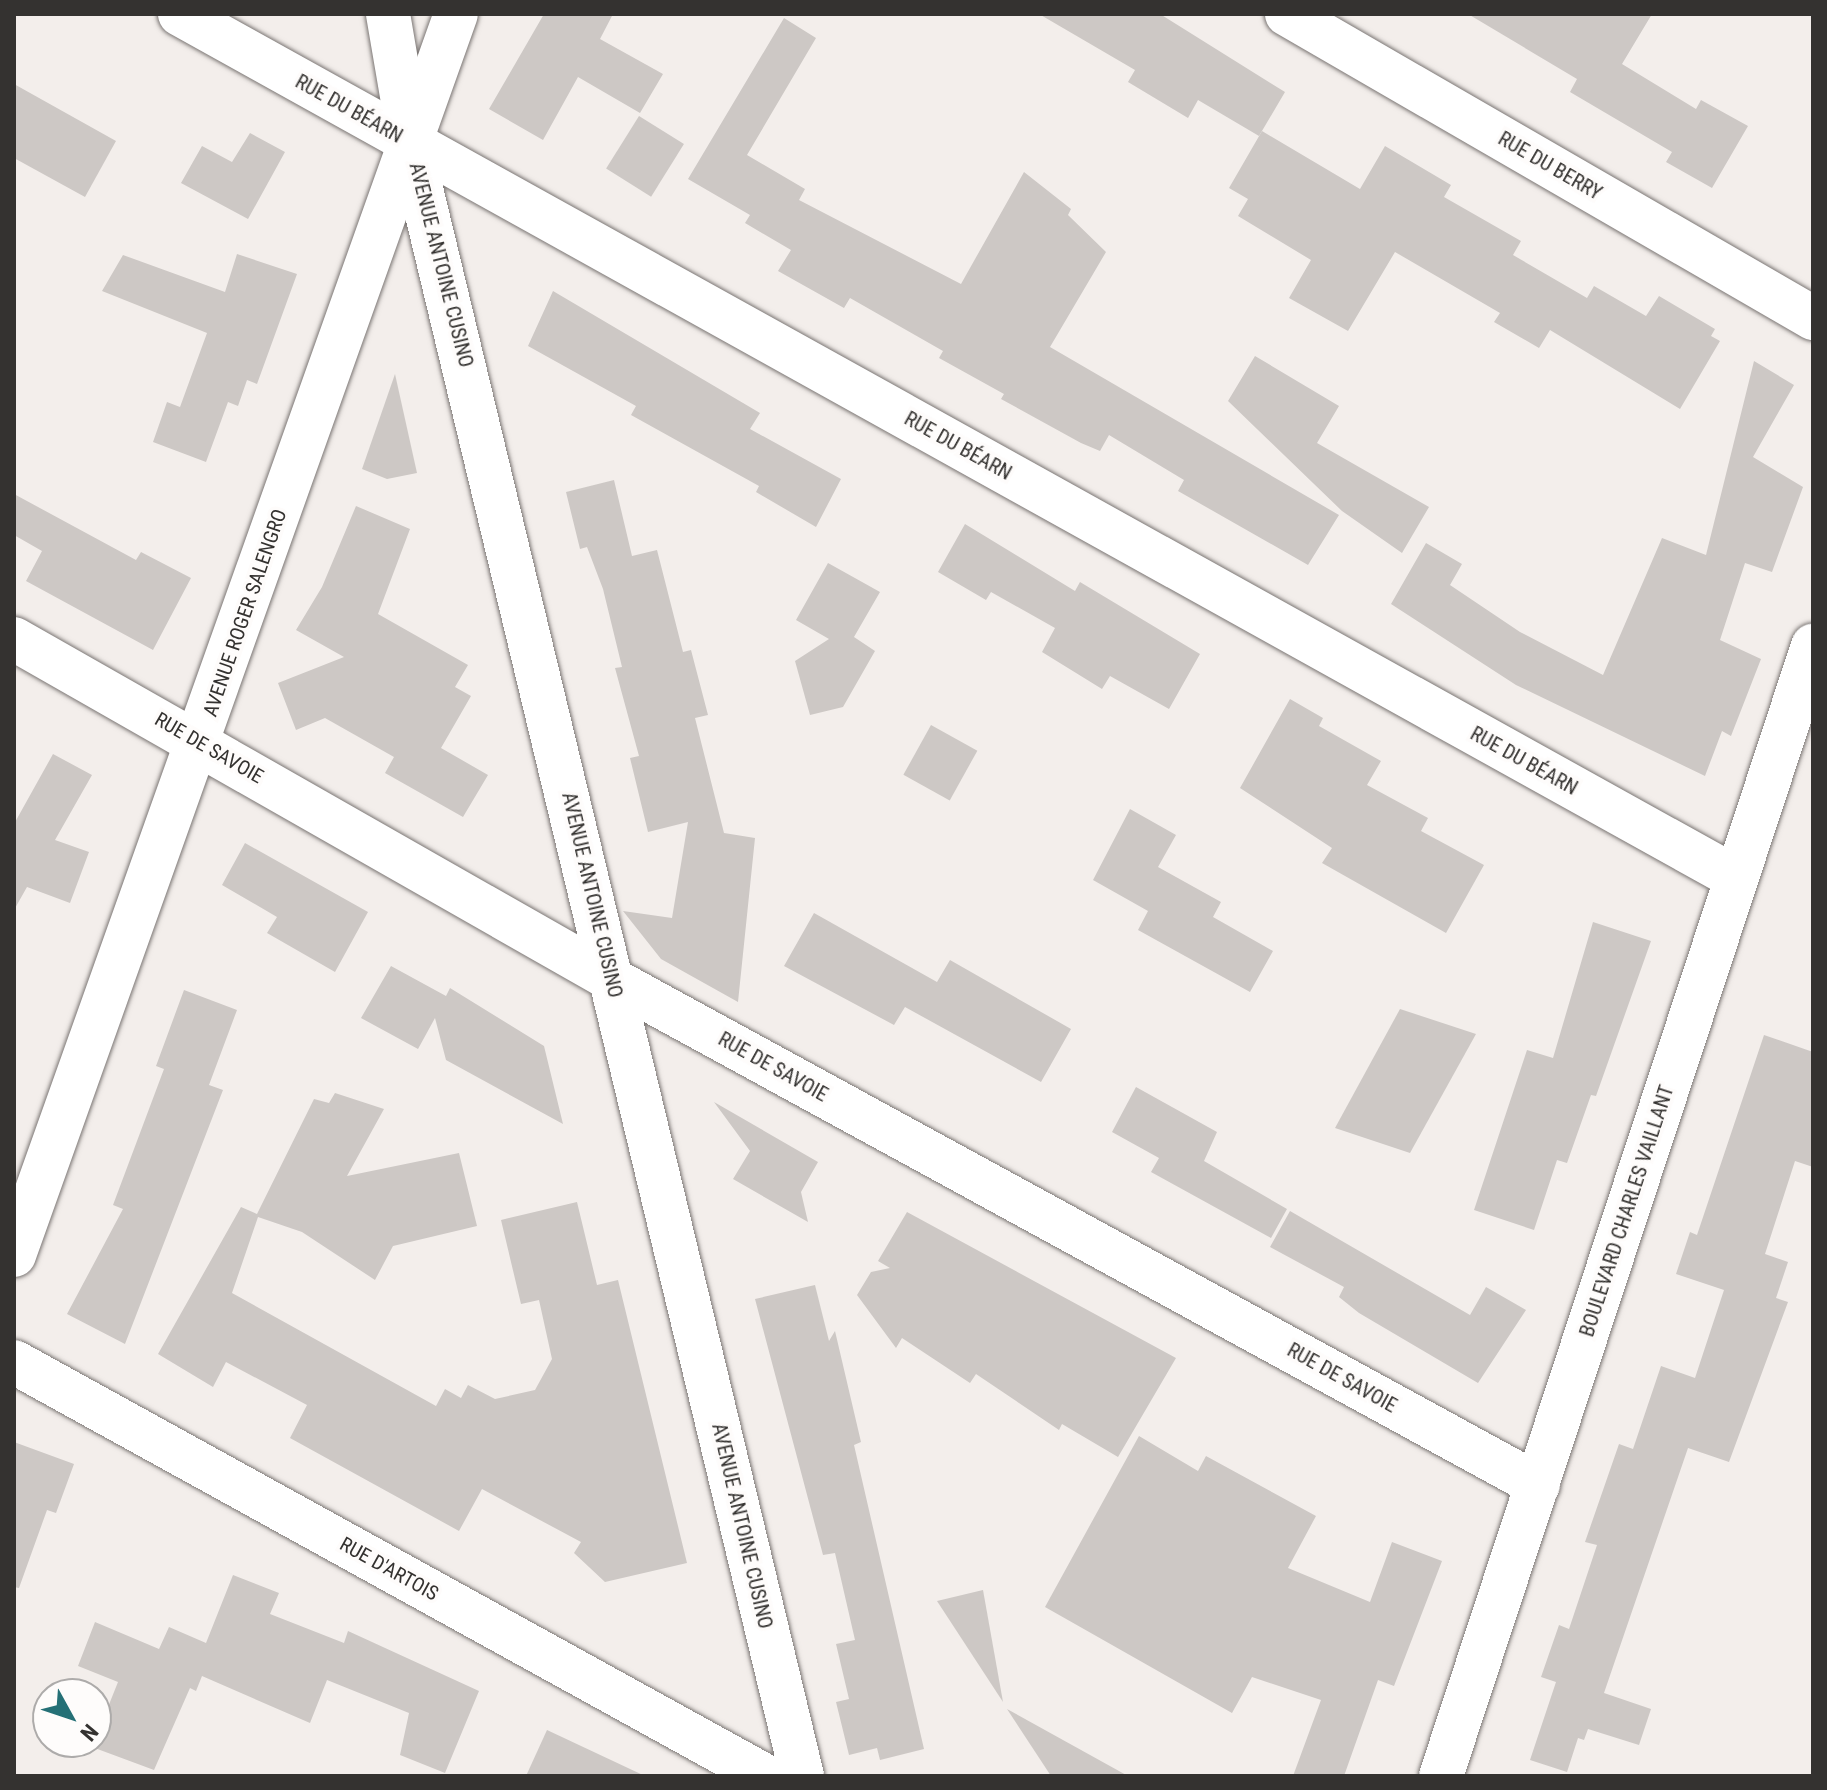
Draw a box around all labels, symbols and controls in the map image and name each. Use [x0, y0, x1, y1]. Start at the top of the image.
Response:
street label: RUE DU BÉARN [291, 70, 407, 148]
street label: RUE DU BERRY [1494, 127, 1606, 205]
street label: AVENUE ANTOINE CUSINO [404, 160, 478, 370]
street label: RUE DU BÉARN [900, 407, 1016, 485]
street label: AVENUE ROGER SALENGRO [198, 506, 292, 720]
street label: RUE DE SAVOIE [150, 707, 268, 789]
street label: RUE DU BÉARN [1466, 722, 1582, 800]
street label: AVENUE ANTOINE CUSINO [557, 790, 627, 1000]
street label: RUE DE SAVOIE [714, 1027, 832, 1107]
street label: BOULEVARD CHARLES VAILLANT [1575, 1082, 1679, 1340]
street label: RUE DE SAVOIE [1283, 1338, 1401, 1418]
street label: AVENUE ANTOINE CUSINO [707, 1421, 777, 1631]
street label: RUE D'ARTOIS [336, 1532, 442, 1606]
north arrow [32, 1678, 112, 1758]
text: N [75, 1719, 103, 1746]

